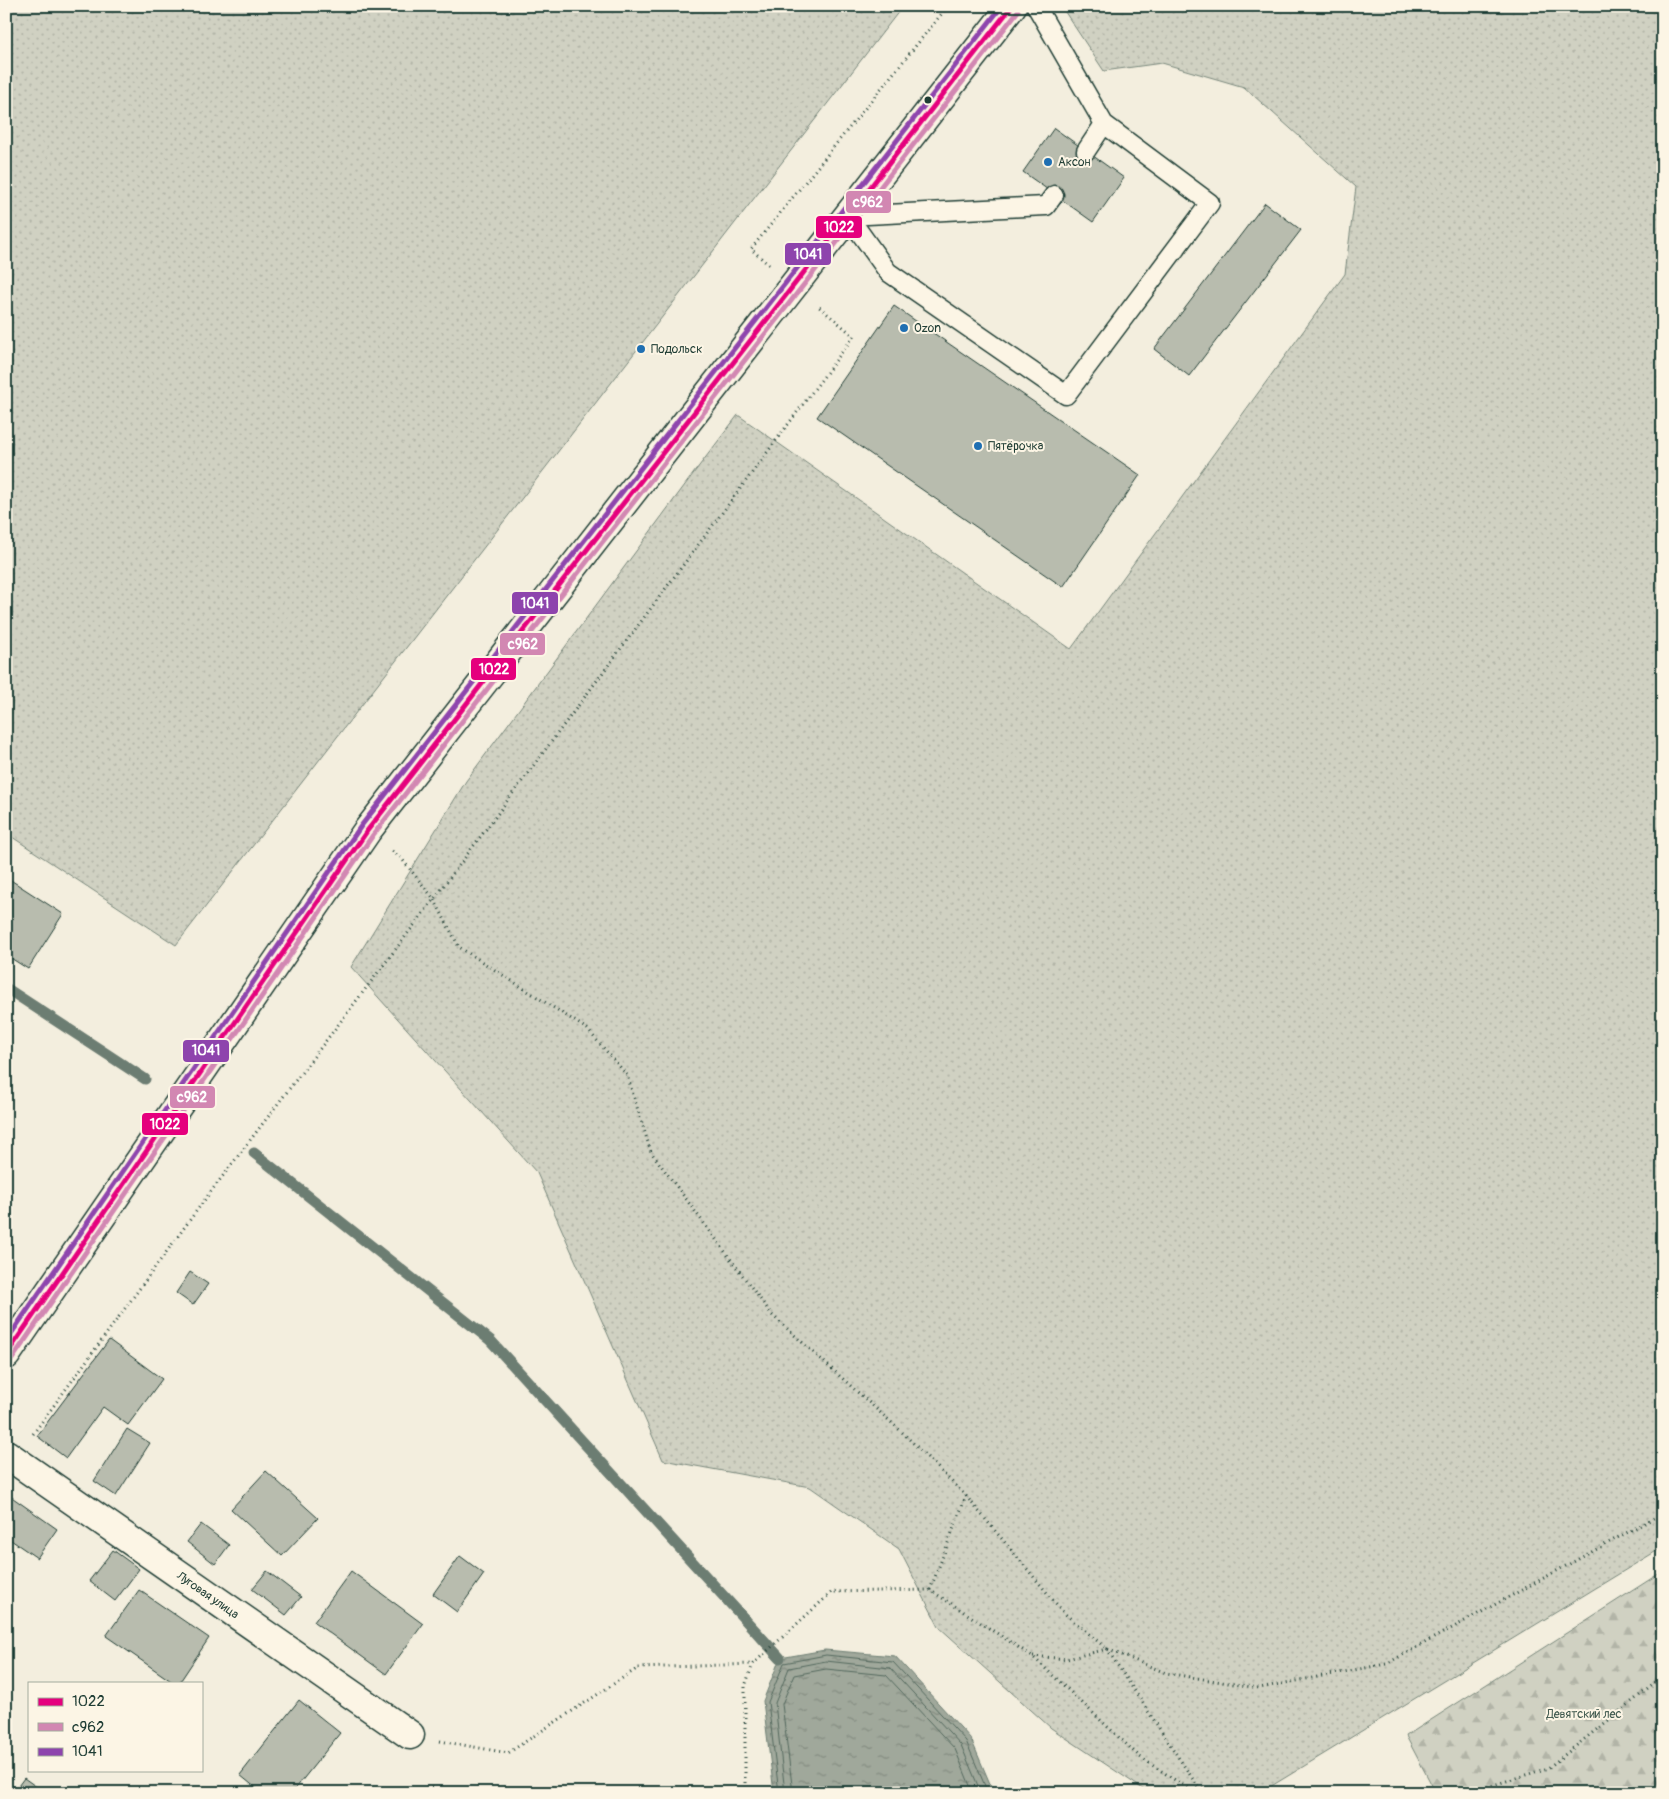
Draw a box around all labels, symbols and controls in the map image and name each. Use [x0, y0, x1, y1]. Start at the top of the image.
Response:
unlabelled marker [923, 95, 933, 105]
place label: Аксон [1058, 155, 1091, 170]
marker: Аксон [1042, 156, 1054, 168]
line badge: с962 [845, 190, 892, 214]
text: с962 [852, 194, 883, 211]
line badge: 1022 [815, 215, 863, 239]
text: 1022 [824, 219, 855, 236]
line badge: 1041 [784, 242, 832, 266]
text: 1041 [794, 246, 822, 263]
place label: Ozon [914, 321, 941, 336]
marker: Ozon [898, 322, 910, 334]
place label: Подольск [651, 342, 702, 357]
marker: Подольск [635, 343, 647, 355]
place label: Пятёрочка [988, 439, 1044, 454]
marker: Пятёрочка [972, 440, 984, 452]
line badge: 1041 [511, 591, 559, 615]
text: 1041 [521, 595, 549, 612]
line badge: с962 [499, 632, 546, 656]
text: с962 [507, 636, 538, 653]
line badge: 1022 [470, 657, 517, 681]
text: 1022 [479, 661, 510, 678]
line badge: 1041 [182, 1039, 230, 1063]
text: 1041 [192, 1042, 220, 1059]
line badge: с962 [169, 1085, 216, 1109]
text: с962 [176, 1089, 207, 1106]
line badge: 1022 [141, 1112, 189, 1136]
text: 1022 [150, 1116, 181, 1133]
street label: Луговая улица [173, 1568, 242, 1623]
legend [28, 1682, 202, 1772]
text: 1022 [72, 1692, 105, 1711]
park label: Девятский лес [1546, 1707, 1622, 1722]
text: с962 [72, 1718, 104, 1737]
text: 1041 [72, 1742, 103, 1761]

